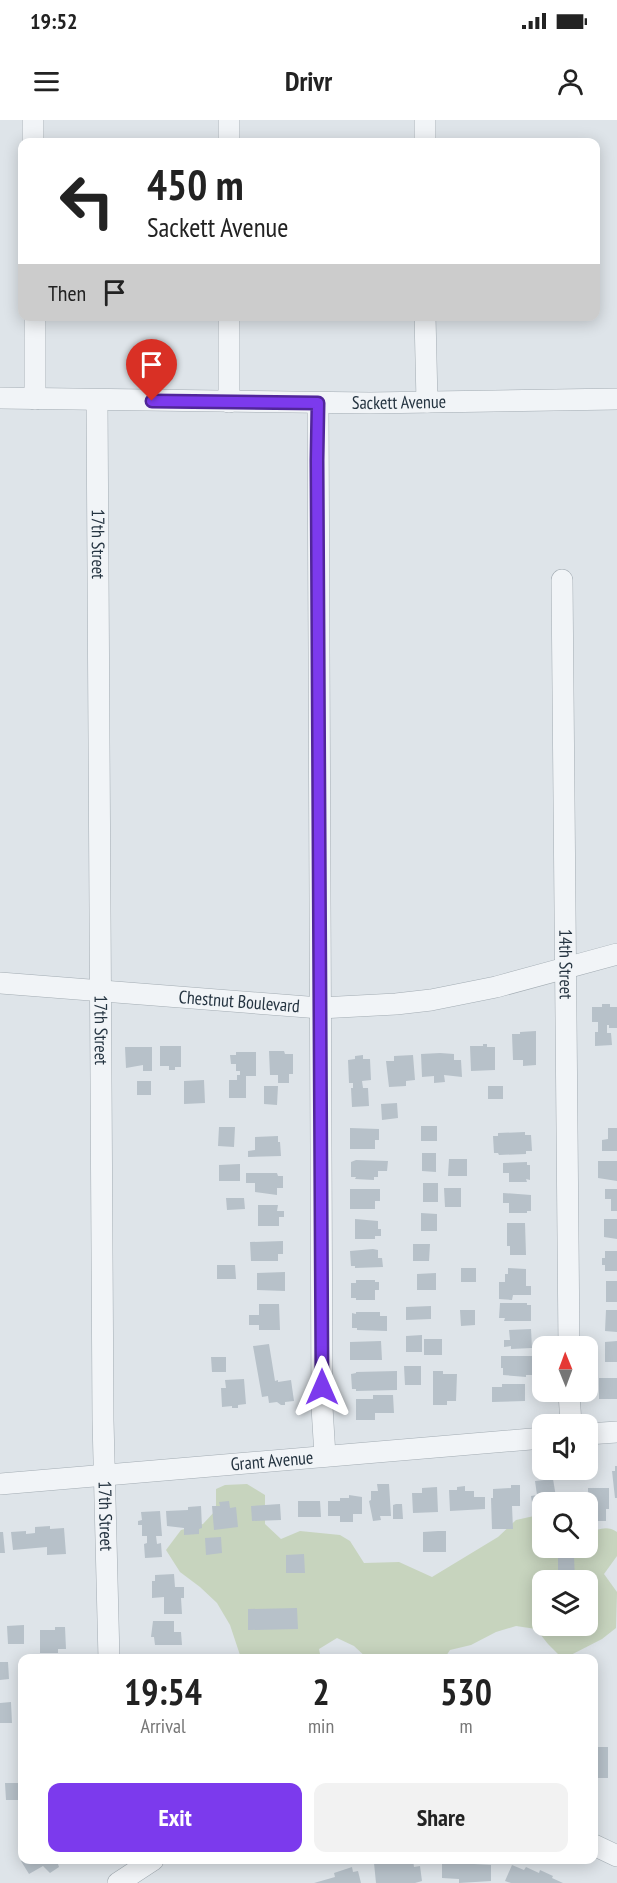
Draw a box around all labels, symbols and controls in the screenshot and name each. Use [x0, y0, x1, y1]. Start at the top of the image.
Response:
text: 19:52 [30, 7, 78, 35]
text: Drivr [285, 64, 332, 98]
icon: menu [30, 65, 63, 98]
icon: person [554, 65, 587, 98]
text: 450 m [147, 157, 244, 212]
icon: left [48, 162, 126, 240]
text: Sackett Avenue [147, 210, 288, 244]
icon: arrive [98, 276, 131, 309]
text: Then [48, 279, 86, 307]
pin [126, 339, 177, 401]
icon: arrive [135, 348, 168, 381]
street label: Sackett Avenue [352, 390, 446, 414]
street label: 17th Street [87, 509, 110, 579]
street label: 14th Street [554, 929, 578, 999]
street label: Chestnut Boulevard [178, 985, 301, 1017]
street label: 17th Street [89, 995, 113, 1065]
north arrow [532, 1336, 598, 1402]
map controls [532, 1336, 598, 1636]
position arrow [290, 1355, 354, 1419]
button: sound [532, 1414, 598, 1480]
street label: Grant Avenue [230, 1446, 314, 1475]
street label: 17th Street [94, 1481, 118, 1551]
button: search [532, 1492, 598, 1558]
button: layers [532, 1570, 598, 1636]
text: 19:54 [124, 1668, 202, 1715]
text: 2 [312, 1668, 330, 1715]
text: 530 [440, 1668, 492, 1715]
text: Arrival [140, 1713, 186, 1739]
text: min [308, 1713, 334, 1739]
text: m [460, 1713, 473, 1739]
button: Exit [48, 1783, 302, 1852]
button: Share [314, 1783, 568, 1852]

